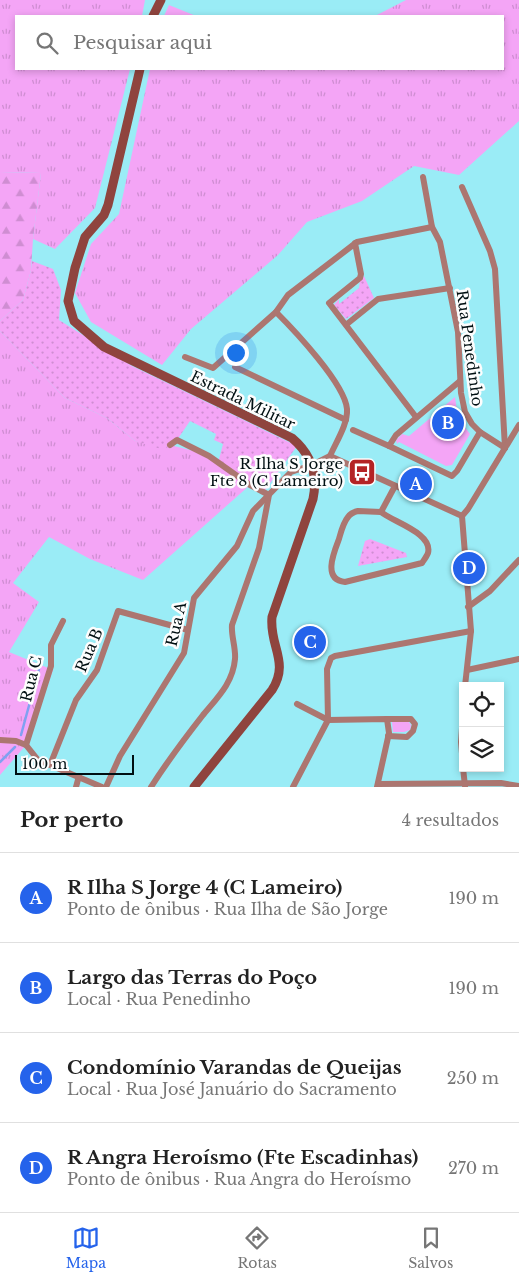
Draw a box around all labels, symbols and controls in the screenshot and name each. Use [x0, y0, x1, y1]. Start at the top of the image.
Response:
search box [15, 15, 504, 70]
icon: search [33, 29, 61, 57]
text: Pesquisar aqui [73, 31, 212, 54]
street label: Rua Penedinho [452, 289, 488, 408]
your location [223, 340, 249, 366]
street label: Estrada Militar [188, 366, 299, 434]
pin: B [432, 404, 464, 442]
place label: R Ilha S Jorge Fte 8 (C Lameiro) [210, 454, 343, 490]
bus stop icon: R Ilha S Jorge Fte 8 (C Lameiro) [347, 457, 377, 487]
pin: A [400, 465, 432, 503]
pin: D [453, 549, 485, 587]
street label: Rua A [162, 599, 190, 648]
pin: C [294, 623, 326, 661]
street label: Rua B [71, 625, 107, 675]
street label: Rua C [16, 654, 46, 704]
map controls [459, 682, 504, 772]
button: locate [459, 682, 504, 727]
button: layers [459, 727, 504, 772]
scale bar [15, 752, 134, 775]
text: 100 m [22, 755, 67, 773]
text: Por perto [20, 807, 123, 833]
text: 4 resultados [402, 810, 499, 830]
text: R Ilha S Jorge 4 (C Lameiro) [67, 876, 342, 899]
text: A [30, 888, 42, 908]
text: 190 m [448, 888, 499, 908]
text: Ponto de ônibus · Rua Ilha de São Jorge [67, 899, 388, 919]
text: Largo das Terras do Poço [67, 966, 317, 989]
text: B [30, 978, 42, 998]
text: 190 m [448, 978, 499, 998]
text: Local · Rua Penedinho [67, 989, 251, 1009]
text: Condomínio Varandas de Queijas [67, 1056, 402, 1079]
text: C [29, 1068, 43, 1088]
text: 250 m [447, 1068, 499, 1088]
text: Local · Rua José Januário do Sacramento [67, 1079, 397, 1099]
text: R Angra Heroísmo (Fte Escadinhas) [67, 1146, 418, 1169]
text: D [29, 1158, 43, 1178]
text: 270 m [448, 1158, 499, 1178]
text: Ponto de ônibus · Rua Angra do Heroísmo [67, 1169, 411, 1189]
tab: Mapa [66, 1224, 106, 1272]
tab: Rotas [237, 1224, 277, 1272]
tab: Salvos [408, 1224, 453, 1272]

